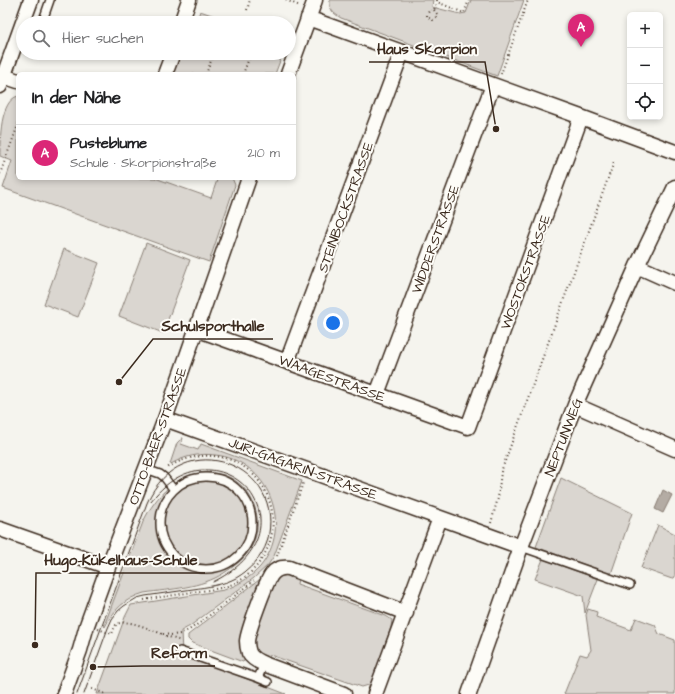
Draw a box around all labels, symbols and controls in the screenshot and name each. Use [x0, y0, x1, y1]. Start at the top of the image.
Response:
map controls [627, 12, 663, 120]
button: + [627, 12, 663, 48]
pin: A [568, 14, 594, 47]
search box [16, 16, 296, 60]
icon: search [30, 27, 52, 49]
text: Hier suchen [62, 28, 143, 49]
callout: Haus Skorpion [369, 35, 485, 62]
text: Haus Skorpion [377, 39, 477, 60]
button: − [627, 48, 663, 84]
button: locate [627, 84, 663, 120]
text: In der Nähe [32, 86, 121, 110]
text: Pusteblume [70, 133, 147, 154]
street label: STEINBOCKSTRASSE [313, 139, 379, 275]
text: A [41, 144, 49, 162]
text: 210 m [247, 144, 280, 162]
text: Schule · Skorpionstraße [70, 154, 217, 172]
street label: WIDDERSTRASSE [407, 181, 465, 297]
street label: WOSTOKSTRASSE [496, 211, 556, 333]
callout: Schulsporthalle [153, 312, 273, 339]
your location [323, 313, 343, 333]
text: Schulsporthalle [160, 316, 265, 337]
street label: WAAGESTRASSE [276, 350, 388, 408]
street label: OTTO-BAER-STRASSE [124, 364, 192, 508]
street label: NEPTUNWEG [540, 395, 588, 479]
street label: JURI-GAGARIN-STRASSE [225, 433, 381, 505]
callout: Hugo-Kükelhaus-Schule [36, 546, 205, 573]
text: Hugo-Kükelhaus-Schule [44, 550, 198, 573]
callout: Reform [143, 639, 215, 666]
text: Reform [151, 643, 207, 664]

